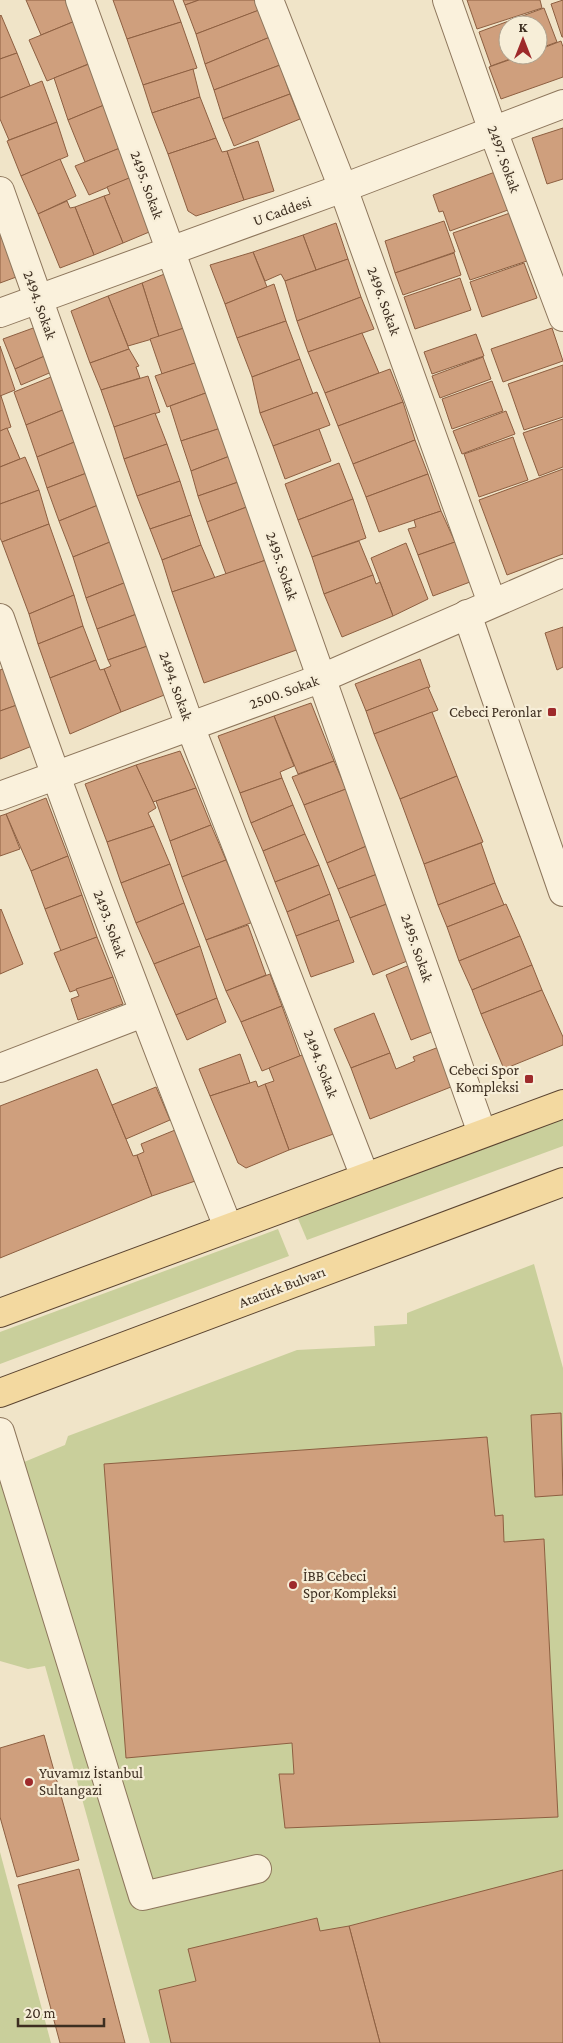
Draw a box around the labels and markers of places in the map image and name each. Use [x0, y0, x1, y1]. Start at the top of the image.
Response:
place label: Cebeci Peronlar [449, 704, 543, 720]
marker: Cebeci Peronlar [546, 706, 558, 718]
place label: Cebeci Spor Kompleksi [449, 1062, 520, 1096]
marker: Cebeci Spor Kompleksi [523, 1073, 535, 1085]
place label: İBB Cebeci Spor Kompleksi [303, 1568, 397, 1602]
marker: İBB Cebeci Spor Kompleksi [287, 1579, 299, 1591]
place label: Yuvamız İstanbul Sultangazi [39, 1765, 143, 1799]
marker: Yuvamız İstanbul Sultangazi [23, 1776, 35, 1788]

